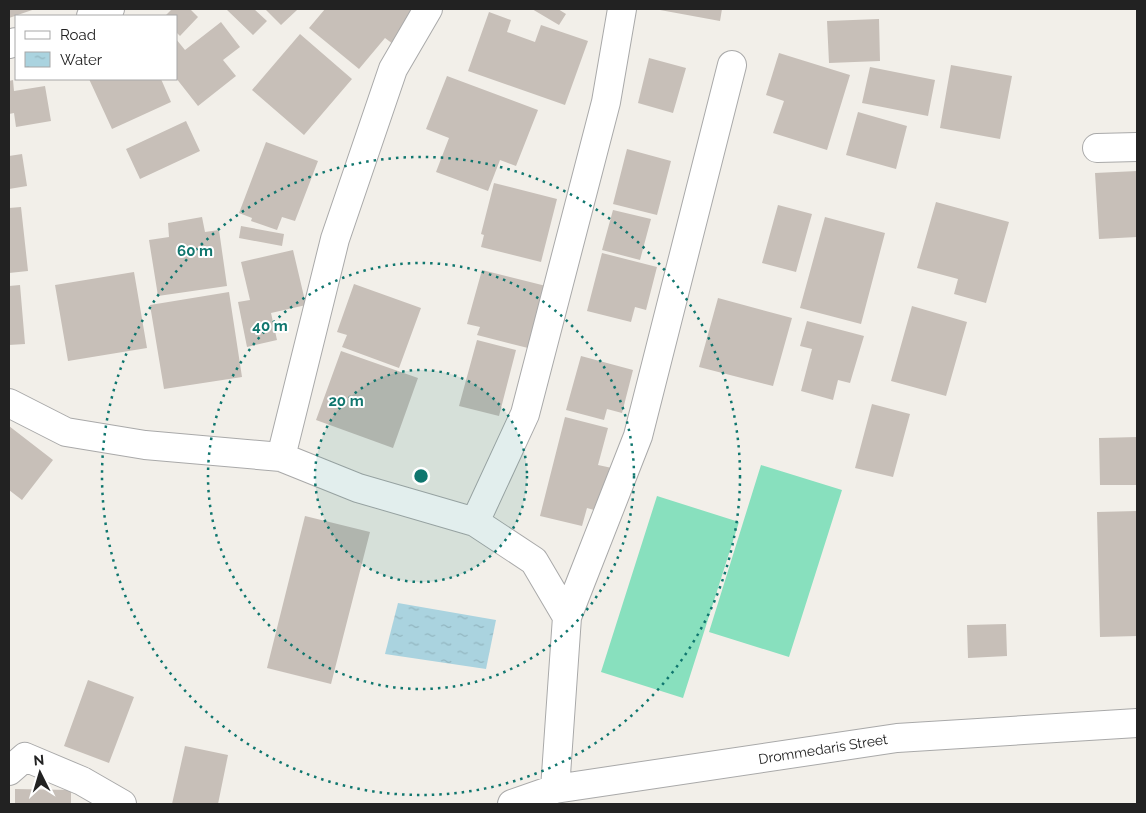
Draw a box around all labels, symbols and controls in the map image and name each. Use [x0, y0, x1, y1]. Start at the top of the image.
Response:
legend [15, 15, 178, 80]
text: Road [60, 26, 96, 44]
text: Water [60, 51, 103, 69]
text: 60 m [177, 242, 213, 260]
text: 40 m [252, 317, 288, 335]
text: 20 m [328, 392, 364, 410]
centre of rings [412, 467, 430, 485]
street label: Drommedaris Street [757, 731, 889, 767]
north arrow [15, 748, 65, 798]
text: N [33, 752, 45, 768]

